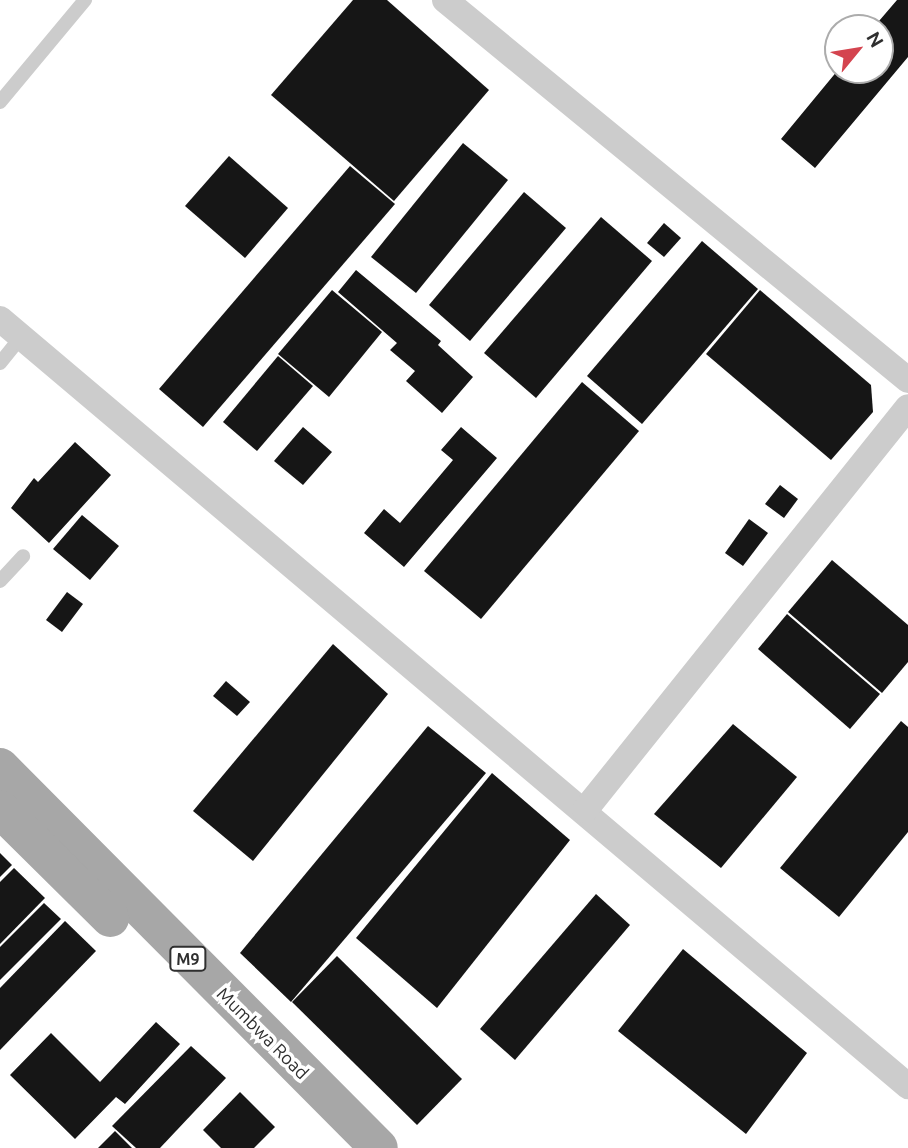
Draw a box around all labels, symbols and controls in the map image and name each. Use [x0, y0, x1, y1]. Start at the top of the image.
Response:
north arrow [824, 14, 894, 84]
text: N [862, 28, 889, 51]
road number: M9 [169, 946, 207, 972]
street label: Mumbwa Road [213, 983, 313, 1083]

